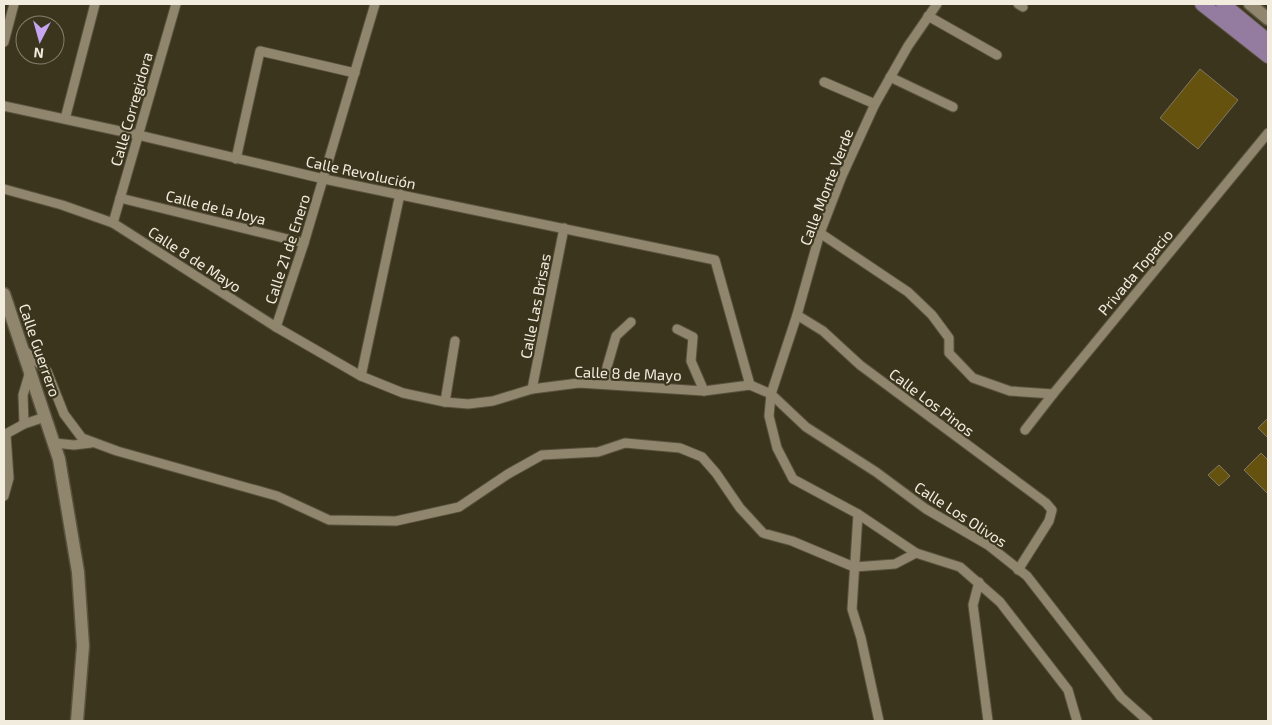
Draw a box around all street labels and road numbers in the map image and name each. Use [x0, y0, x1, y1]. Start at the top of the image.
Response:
street label: Calle Corregidora [106, 50, 156, 168]
street label: Calle Monte Verde [795, 126, 857, 248]
street label: Calle Revolución [304, 152, 418, 192]
street label: Calle de la Joya [164, 186, 268, 228]
street label: Calle 21 de Enero [261, 192, 313, 306]
street label: Calle 8 de Mayo [145, 222, 245, 296]
street label: Privada Topacio [1094, 225, 1176, 319]
street label: Calle Las Brisas [516, 252, 554, 360]
street label: Calle Guerrero [16, 301, 64, 399]
street label: Calle 8 de Mayo [574, 362, 682, 384]
street label: Calle Los Pinos [886, 364, 978, 440]
street label: Calle Los Olivos [911, 477, 1011, 551]

